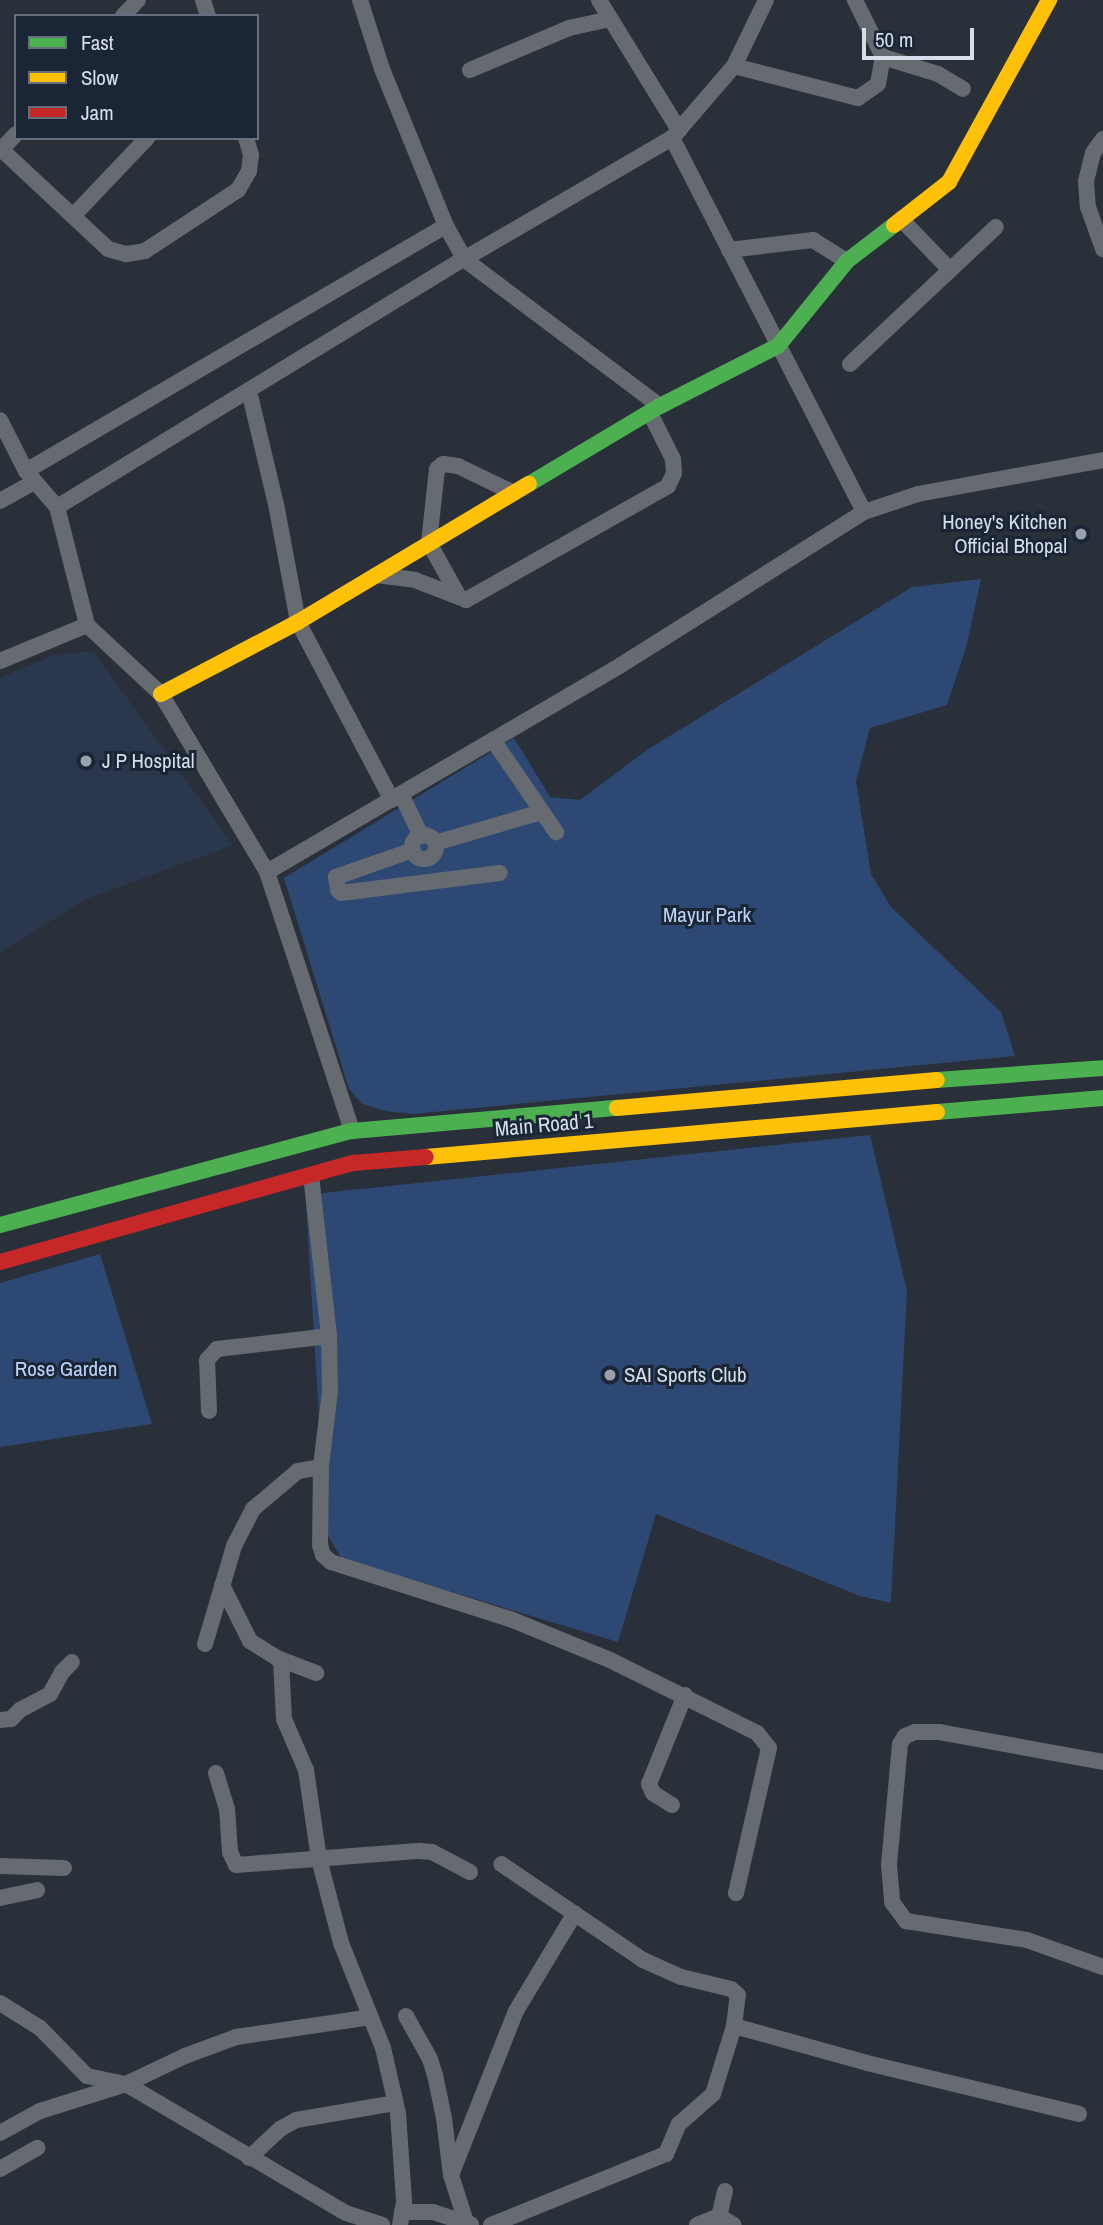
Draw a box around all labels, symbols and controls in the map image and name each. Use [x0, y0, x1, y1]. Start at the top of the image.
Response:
legend [14, 14, 259, 140]
scale bar [865, 14, 977, 58]
text: 50 m [875, 25, 913, 54]
text: Fast [81, 28, 114, 57]
text: Slow [81, 63, 118, 92]
text: Jam [81, 98, 114, 127]
place label: Honey's Kitchen Official Bhopal [942, 509, 1067, 559]
marker: Honey's Kitchen Official Bhopal [1073, 526, 1089, 542]
place label: J P Hospital [102, 748, 195, 774]
marker: J P Hospital [76, 751, 96, 771]
park label: Mayur Park [663, 902, 751, 928]
street label: Main Road 1 [494, 1108, 594, 1142]
park label: Rose Garden [15, 1356, 117, 1382]
place label: SAI Sports Club [624, 1362, 747, 1388]
marker: SAI Sports Club [602, 1367, 618, 1383]

